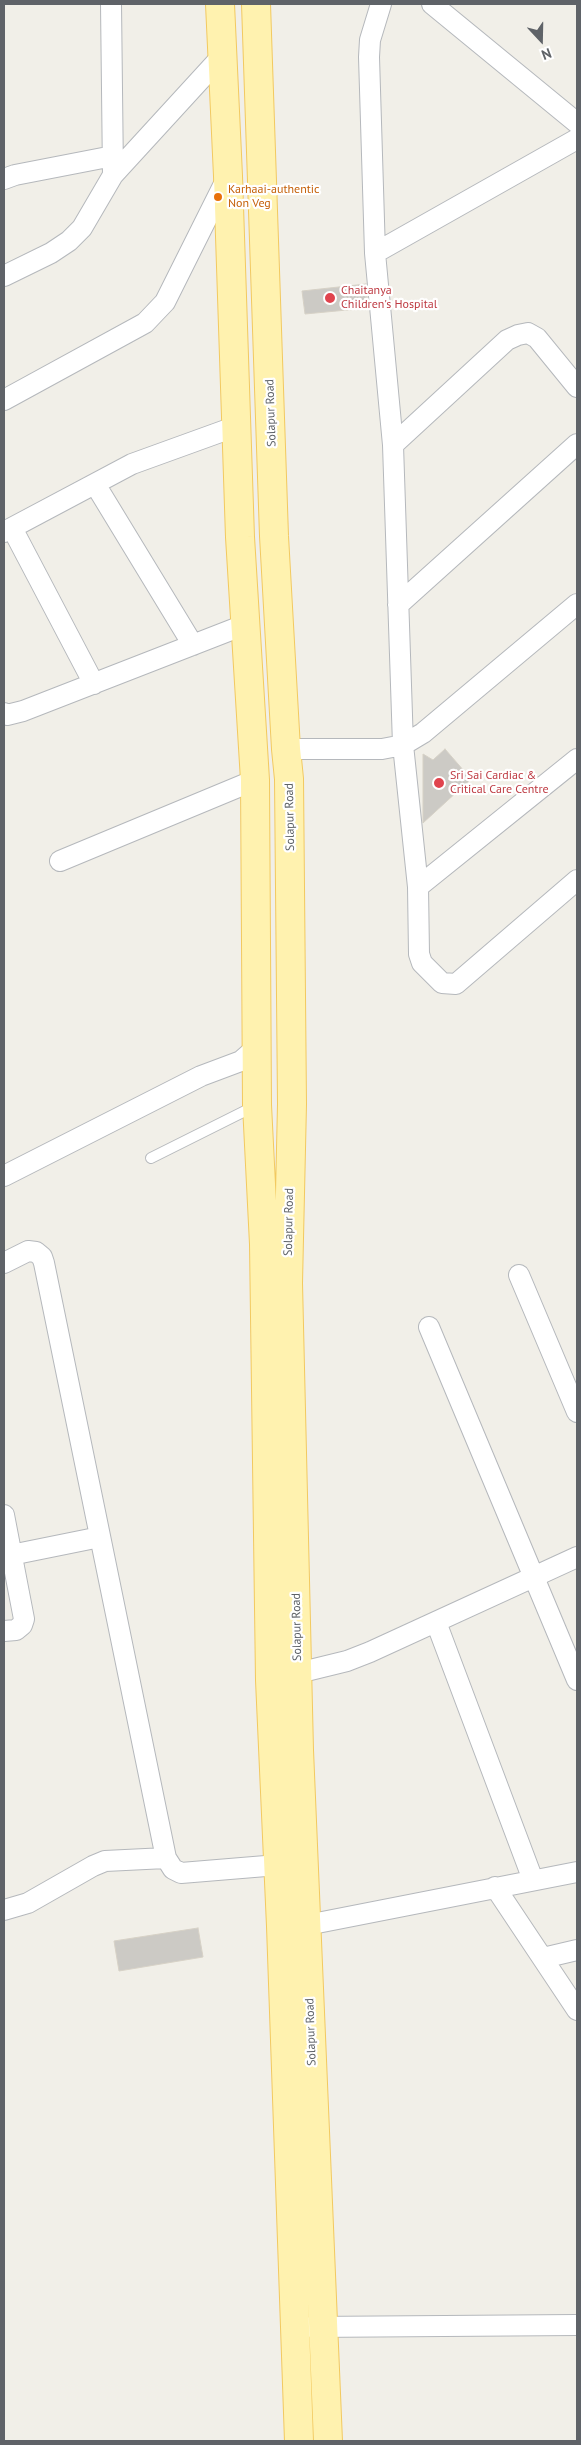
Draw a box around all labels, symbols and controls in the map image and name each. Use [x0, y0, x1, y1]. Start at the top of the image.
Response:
north arrow [516, 15, 566, 65]
text: N [539, 44, 554, 64]
place label: Karhaai-authentic Non Veg [228, 183, 319, 211]
marker: Karhaai-authentic Non Veg [212, 191, 224, 203]
place label: Chaitanya Children's Hospital [341, 284, 437, 312]
marker: Chaitanya Children's Hospital [323, 291, 337, 305]
street label: Solapur Road [263, 379, 279, 447]
place label: Sri Sai Cardiac & Critical Care Centre [450, 769, 549, 797]
marker: Sri Sai Cardiac & Critical Care Centre [432, 776, 446, 790]
street label: Solapur Road [282, 783, 298, 851]
street label: Solapur Road [281, 1188, 297, 1256]
street label: Solapur Road [289, 1593, 305, 1661]
street label: Solapur Road [303, 1998, 319, 2066]

